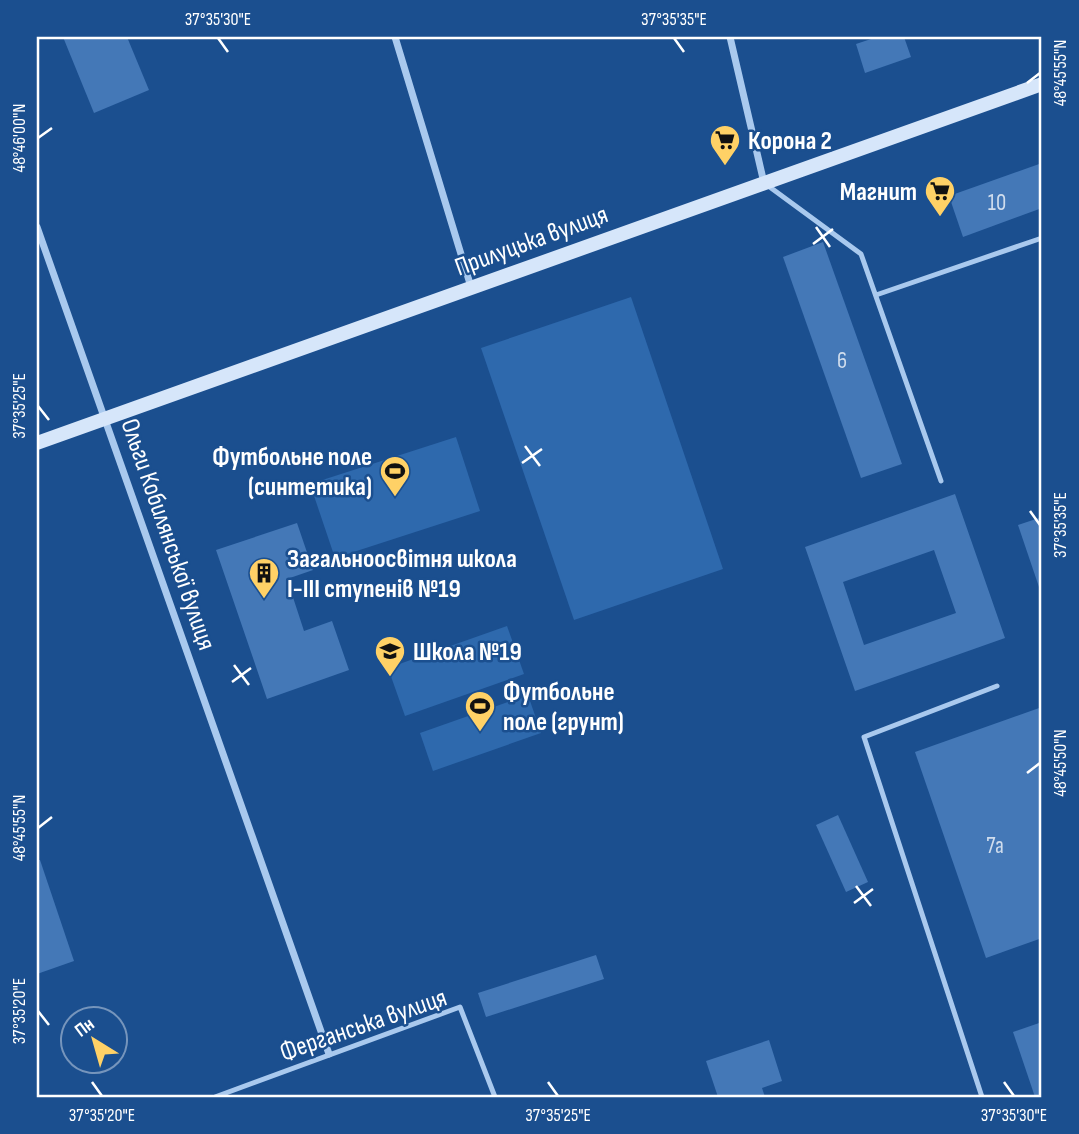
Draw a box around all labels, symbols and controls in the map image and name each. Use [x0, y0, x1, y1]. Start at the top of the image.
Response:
text: 37°35'30"E [185, 9, 251, 30]
text: 37°35'35"E [641, 9, 707, 30]
text: 48°45'55"N [1050, 40, 1071, 106]
text: 48°46'00"N [9, 104, 30, 172]
supermarket icon: Корона 2 [708, 123, 742, 167]
place label: Корона 2 [748, 126, 832, 157]
supermarket icon: Магнит [923, 174, 957, 218]
place label: Магнит [840, 177, 917, 208]
house number: 10 [988, 189, 1006, 217]
street label: Прилуцька вулиця [451, 199, 612, 283]
house number: 6 [837, 347, 847, 375]
text: 37°35'25"E [9, 373, 30, 439]
street label: Ольги Кобилянської вулиця [113, 415, 222, 654]
place label: Футбольне поле (синтетика) [212, 442, 372, 503]
sports icon: Футбольне поле (синтетика) [378, 454, 412, 498]
text: 37°35'35"E [1050, 492, 1071, 558]
place label: Загальноосвітня школа І-ІІІ ступенів №19 [287, 544, 517, 605]
building icon: Загальноосвітня школа І-ІІІ ступенів №19 [247, 556, 281, 600]
school or university icon: Школа №19 [373, 634, 407, 678]
place label: Школа №19 [413, 637, 522, 668]
place label: Футбольне поле (грунт) [503, 677, 624, 738]
sports icon: Футбольне поле (грунт) [463, 689, 497, 733]
text: 48°45'50"N [1050, 729, 1071, 797]
text: 48°45'55"N [9, 795, 30, 861]
house number: 7а [986, 832, 1004, 860]
text: 37°35'20"E [9, 978, 30, 1044]
street label: Ферганська вулиця [276, 982, 451, 1068]
north arrow [60, 1004, 130, 1074]
text: Пн [70, 1013, 99, 1042]
text: 37°35'20"E [69, 1105, 135, 1126]
text: 37°35'25"E [525, 1105, 591, 1126]
text: 37°35'30"E [981, 1105, 1047, 1126]

